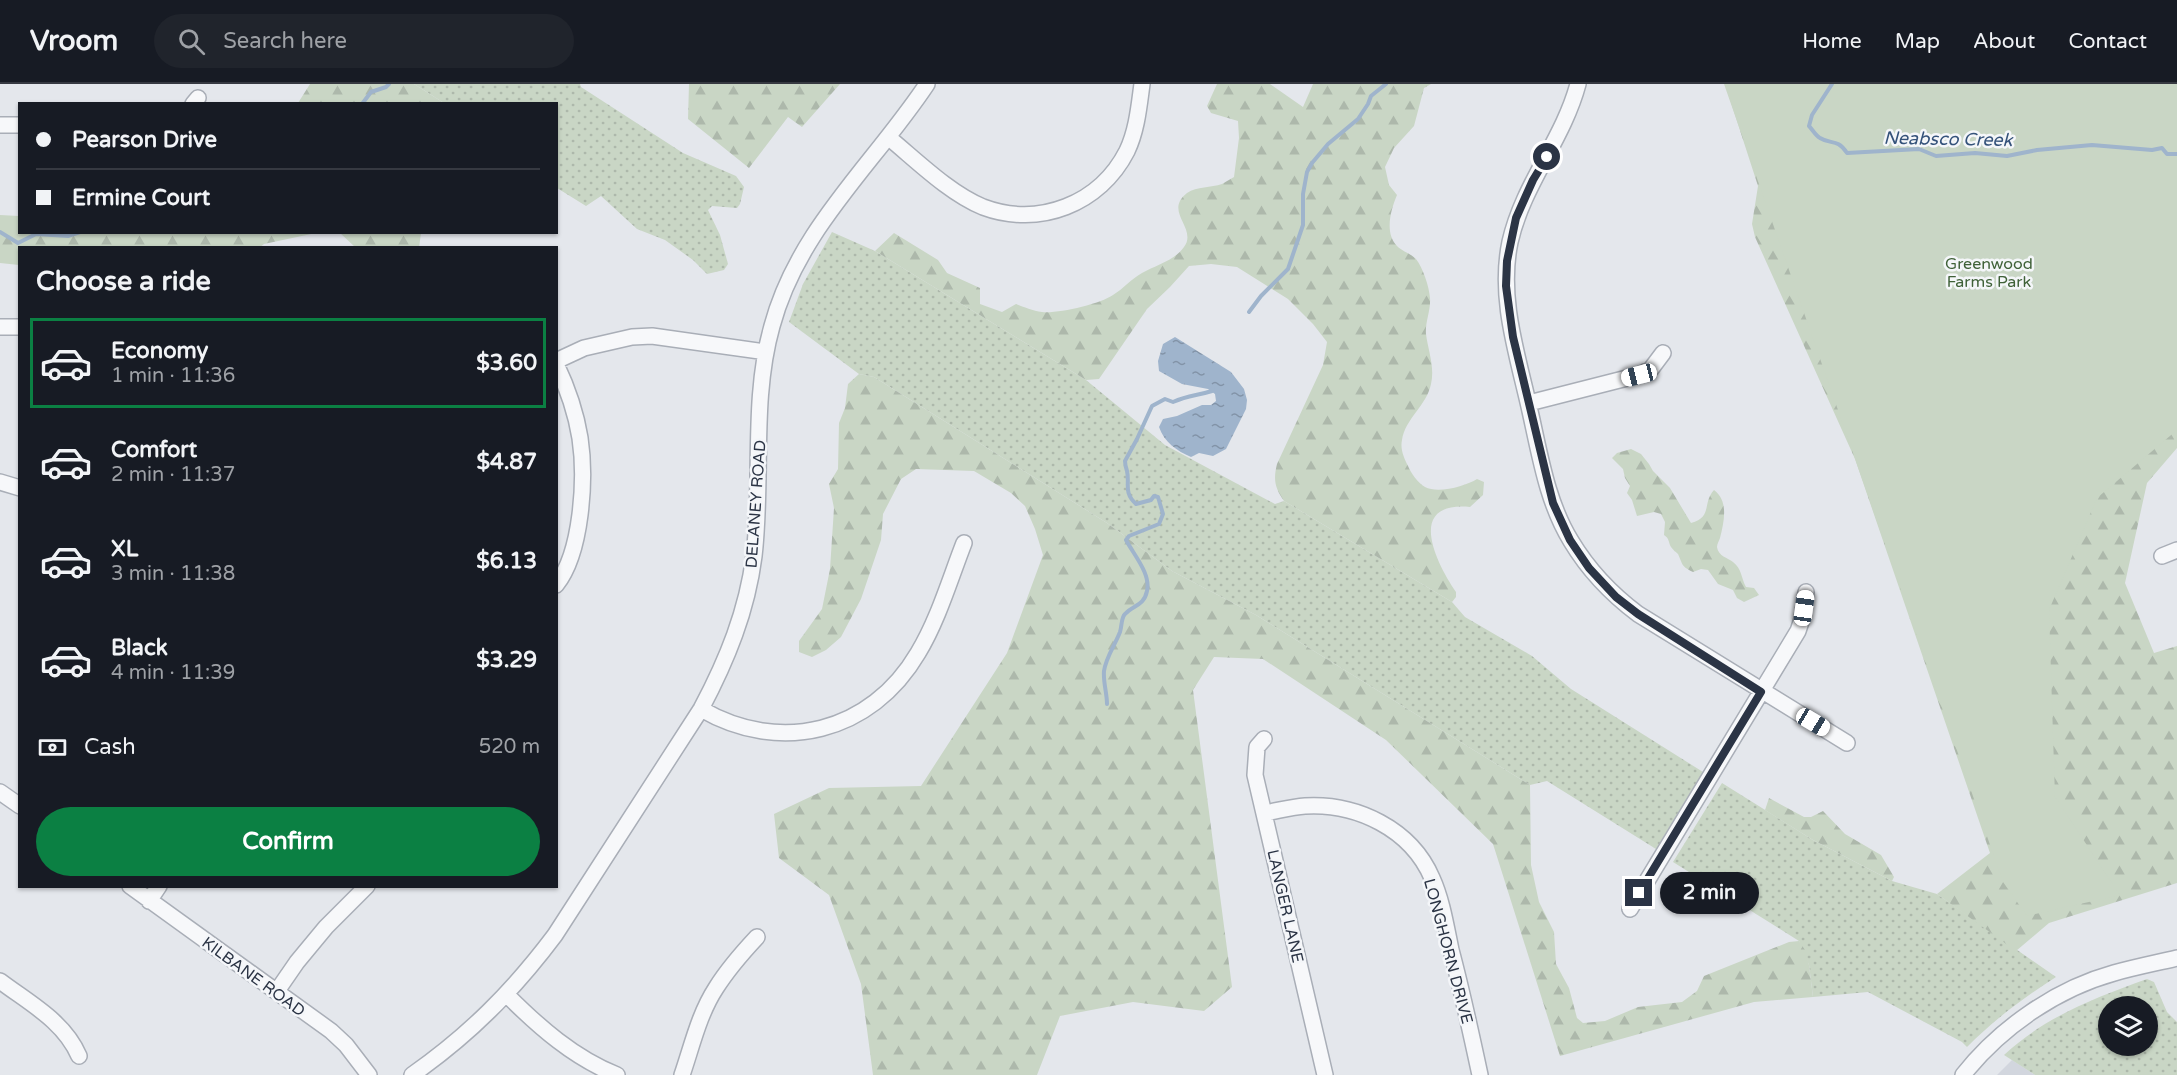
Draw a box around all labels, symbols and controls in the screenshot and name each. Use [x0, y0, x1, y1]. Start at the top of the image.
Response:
search box [154, 14, 574, 68]
text: Vroom [30, 24, 118, 58]
icon: search [175, 25, 208, 58]
text: Search here [223, 28, 347, 54]
text: Home [1802, 29, 1862, 54]
text: Map [1895, 29, 1940, 54]
text: About [1973, 29, 2035, 54]
text: Contact [2068, 29, 2147, 54]
text: Pearson Drive [72, 127, 217, 153]
water label: Neabsco Creek [1883, 127, 2014, 151]
route start [1533, 143, 1560, 170]
text: Ermine Court [72, 185, 210, 211]
park label: Greenwood Farms Park [1945, 254, 2033, 292]
text: Choose a ride [36, 265, 211, 298]
icon: car [39, 336, 93, 390]
text: Economy [111, 338, 208, 364]
text: $3.60 [476, 350, 537, 376]
car [1619, 362, 1659, 388]
text: 1 min · 11:36 [111, 364, 235, 388]
icon: car [39, 435, 93, 489]
text: Comfort [111, 437, 197, 463]
street label: DELANEY ROAD [742, 439, 770, 569]
text: $4.87 [476, 449, 537, 475]
text: 2 min · 11:37 [111, 463, 235, 487]
icon: car [39, 534, 93, 588]
text: XL [111, 536, 138, 562]
text: $6.13 [476, 548, 537, 574]
text: 3 min · 11:38 [111, 562, 235, 586]
car [1793, 589, 1815, 627]
icon: car [39, 633, 93, 687]
text: Black [111, 635, 168, 661]
text: $3.29 [476, 647, 537, 673]
text: 4 min · 11:39 [111, 661, 235, 685]
car [1793, 705, 1833, 739]
icon: cash [36, 731, 69, 764]
text: Cash [84, 734, 136, 760]
text: 520 m [479, 735, 540, 759]
button: Confirm [36, 807, 540, 876]
street label: LANGER LANE [1262, 848, 1308, 965]
callout: 2 min [1660, 872, 1759, 914]
street label: LONGHORN DRIVE [1419, 876, 1477, 1026]
route end [1625, 879, 1652, 906]
text: 2 min [1683, 881, 1736, 905]
street label: KILBANE ROAD [198, 933, 309, 1021]
map controls [2098, 996, 2158, 1056]
button: layers [2098, 996, 2158, 1056]

